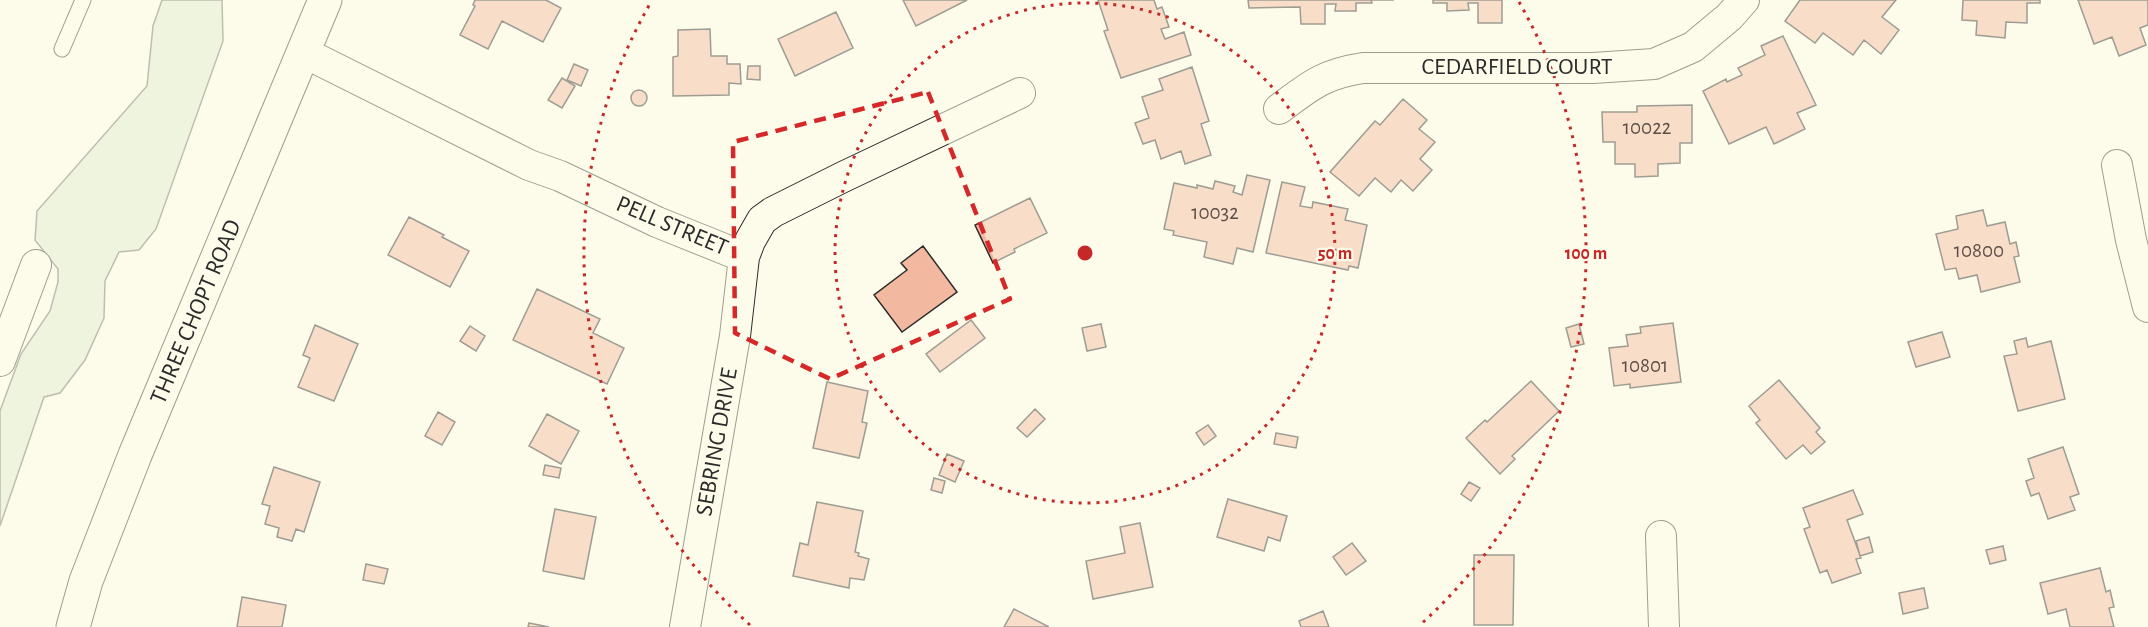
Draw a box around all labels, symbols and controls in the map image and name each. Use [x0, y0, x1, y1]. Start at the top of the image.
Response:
street label: CEDARFIELD COURT [1421, 55, 1613, 79]
house number: 10022 [1623, 117, 1671, 138]
street label: PELL STREET [613, 192, 732, 260]
house number: 10032 [1191, 202, 1239, 223]
street label: THREE CHOPT ROAD [146, 216, 246, 408]
house number: 10800 [1954, 240, 2004, 261]
centre of rings [1075, 243, 1095, 263]
text: 50 m [1318, 245, 1352, 263]
text: 100 m [1565, 245, 1607, 263]
house number: 10801 [1622, 355, 1668, 376]
street label: SEBRING DRIVE [692, 366, 742, 518]

